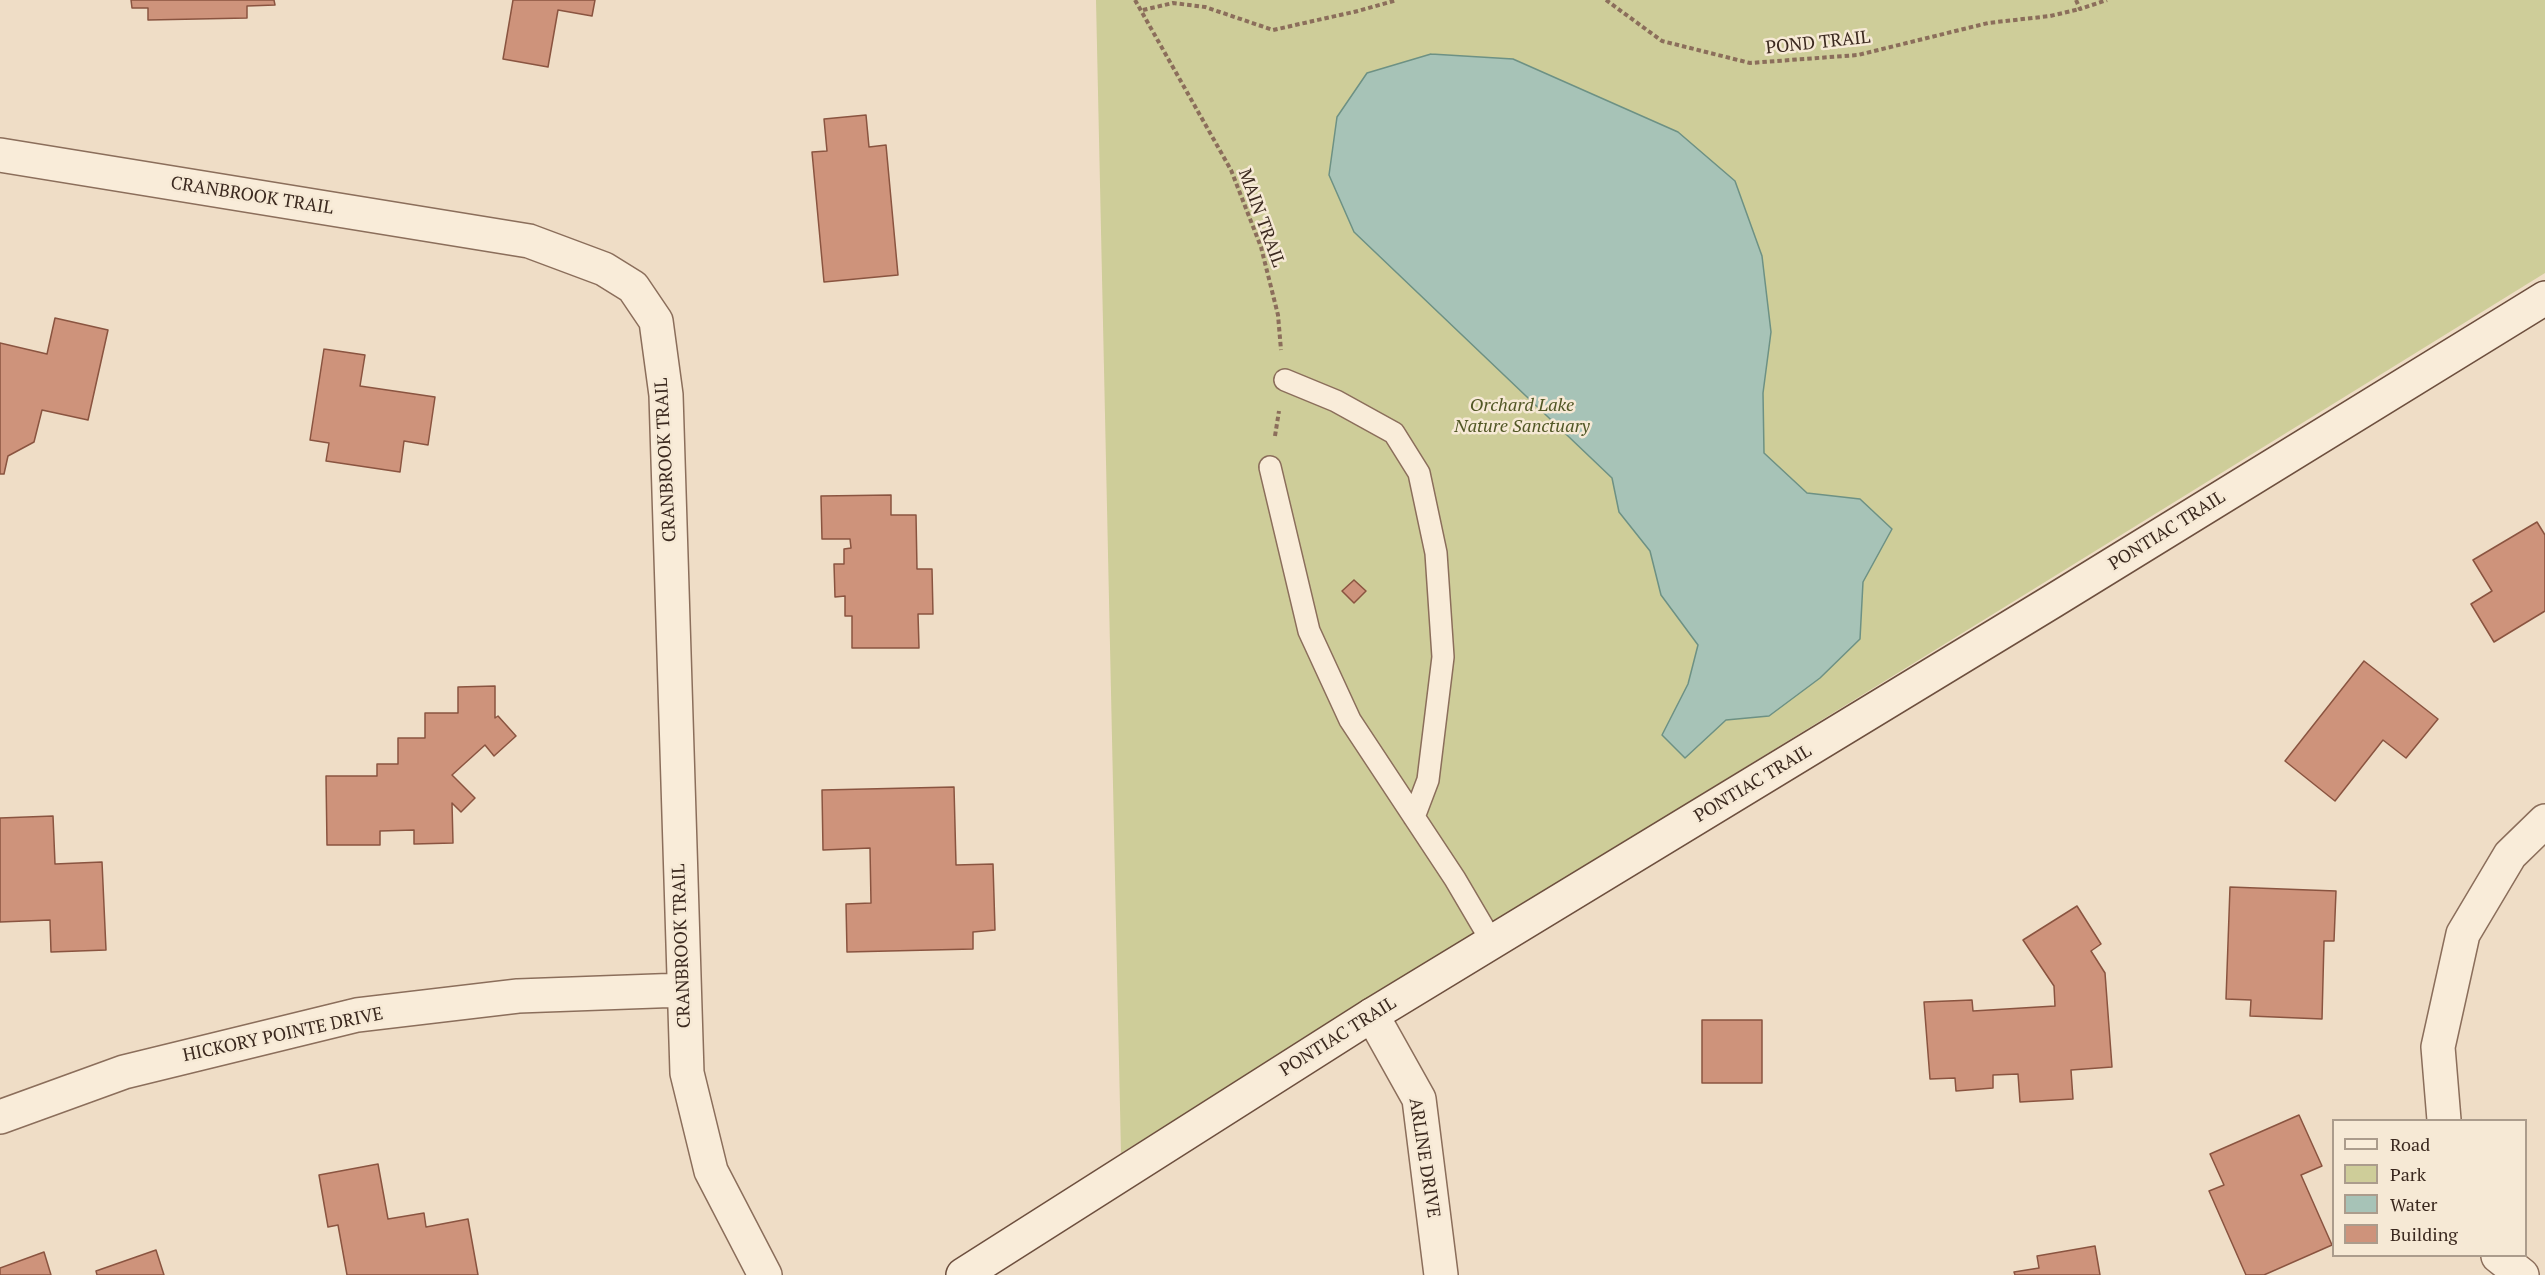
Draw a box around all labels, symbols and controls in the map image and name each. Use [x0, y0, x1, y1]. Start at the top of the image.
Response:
street label: POND TRAIL [1765, 27, 1871, 59]
street label: MAIN TRAIL [1233, 166, 1289, 270]
street label: CRANBROOK TRAIL [169, 172, 335, 220]
street label: CRANBROOK TRAIL [651, 377, 681, 543]
park label: Orchard Lake Nature Sanctuary [1454, 395, 1590, 438]
street label: PONTIAC TRAIL [2105, 487, 2229, 575]
street label: PONTIAC TRAIL [1691, 741, 1815, 827]
street label: CRANBROOK TRAIL [668, 864, 696, 1028]
street label: PONTIAC TRAIL [1276, 993, 1400, 1081]
street label: HICKORY POINTE DRIVE [181, 1003, 385, 1067]
street label: ARLINE DRIVE [1404, 1096, 1444, 1220]
legend [2332, 1119, 2527, 1257]
text: Road [2390, 1132, 2430, 1156]
text: Park [2390, 1162, 2426, 1186]
text: Water [2390, 1192, 2437, 1216]
text: Building [2390, 1222, 2458, 1246]

